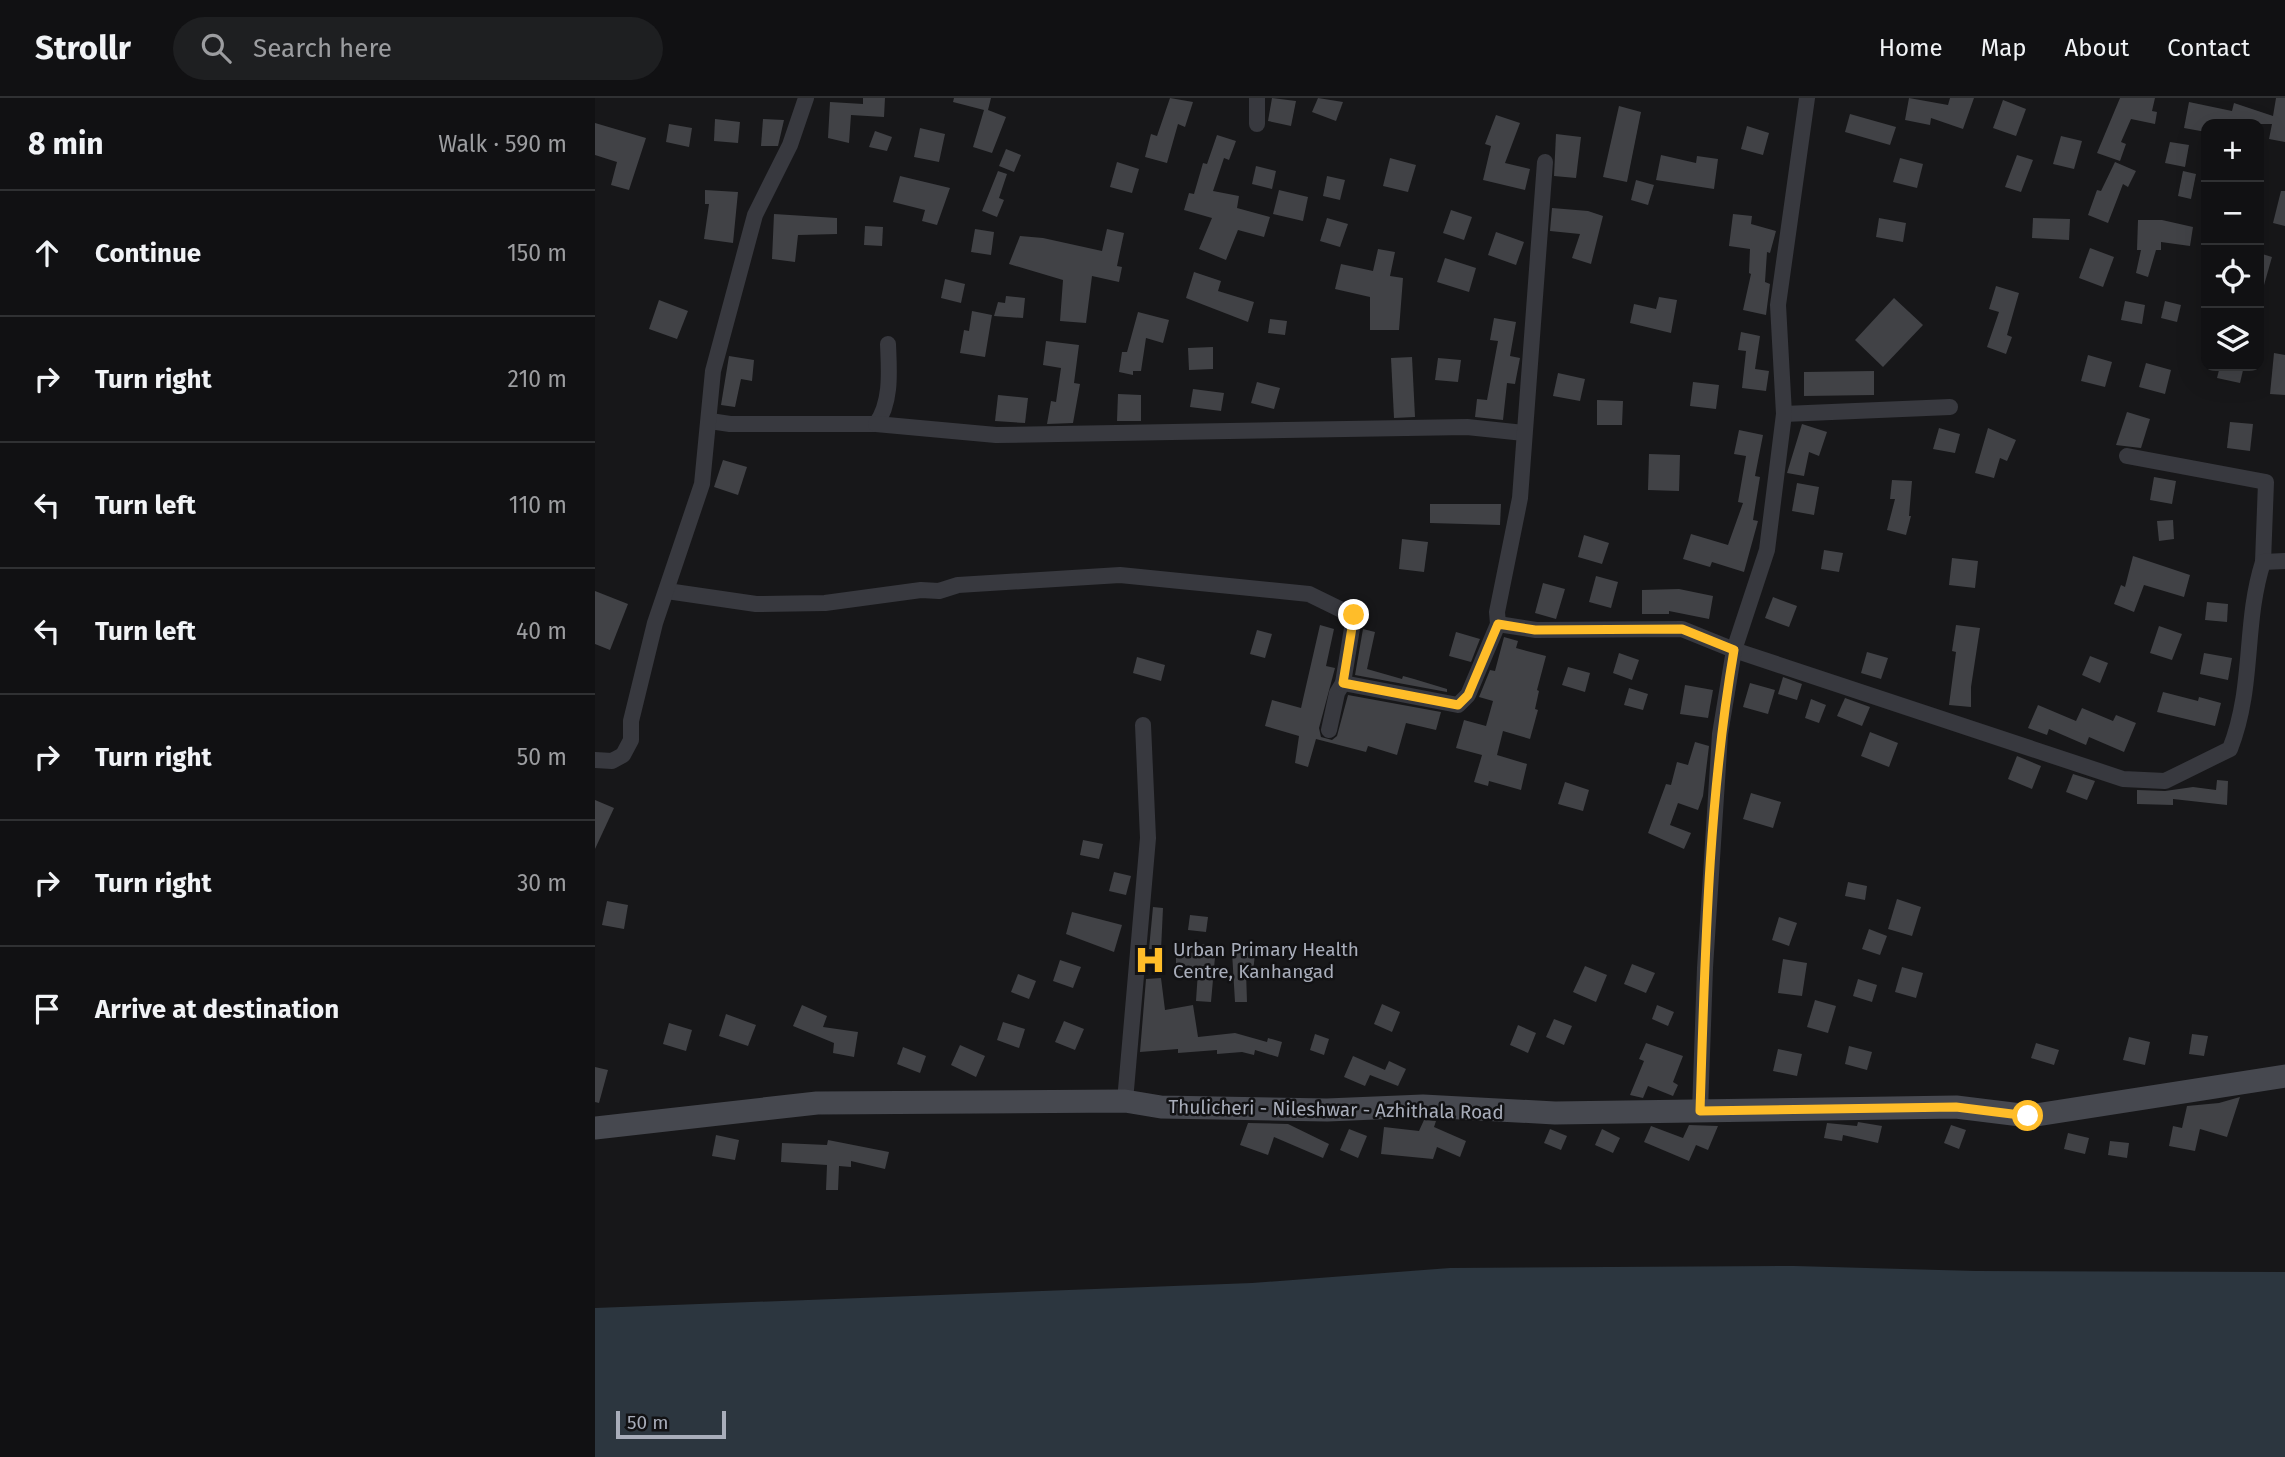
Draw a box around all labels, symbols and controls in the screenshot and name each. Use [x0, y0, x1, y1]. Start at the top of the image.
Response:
search box [173, 17, 663, 80]
text: Strollr [35, 28, 131, 68]
icon: search [197, 29, 235, 67]
text: Search here [253, 33, 392, 64]
text: Home [1879, 34, 1943, 62]
text: Map [1981, 34, 2027, 62]
text: About [2065, 34, 2129, 62]
text: Contact [2167, 34, 2250, 62]
map controls [2201, 119, 2264, 371]
button: + [2201, 119, 2264, 182]
text: 8 min [28, 126, 104, 162]
text: Walk · 590 m [438, 130, 567, 158]
button: − [2201, 182, 2264, 245]
icon: ahead [28, 234, 66, 272]
text: Continue [95, 238, 201, 269]
text: 150 m [507, 239, 567, 267]
button: locate [2201, 245, 2264, 308]
button: layers [2201, 308, 2264, 371]
icon: right [28, 360, 66, 398]
text: Turn right [95, 364, 212, 395]
text: 210 m [508, 365, 567, 393]
icon: left [28, 486, 66, 524]
text: Turn left [95, 490, 196, 521]
text: 110 m [509, 491, 567, 519]
route end [1338, 599, 1369, 630]
icon: left [28, 612, 66, 650]
text: Turn left [95, 616, 196, 647]
text: 40 m [516, 617, 567, 645]
icon: right [28, 738, 66, 776]
text: Turn right [95, 742, 212, 773]
text: 50 m [517, 743, 567, 771]
icon: right [28, 864, 66, 902]
text: Turn right [95, 868, 212, 899]
text: 30 m [517, 869, 567, 897]
place label: Urban Primary Health Centre, Kanhangad [1173, 938, 1359, 983]
hospital icon: Urban Primary Health Centre, Kanhangad [1133, 943, 1167, 977]
icon: arrive [28, 990, 66, 1028]
text: Arrive at destination [95, 994, 339, 1025]
street label: Thulicheri - Nileshwar - Azhithala Road [1168, 1095, 1504, 1124]
route start [2012, 1100, 2043, 1131]
scale bar [616, 1408, 726, 1440]
text: 50 m [627, 1411, 668, 1434]

